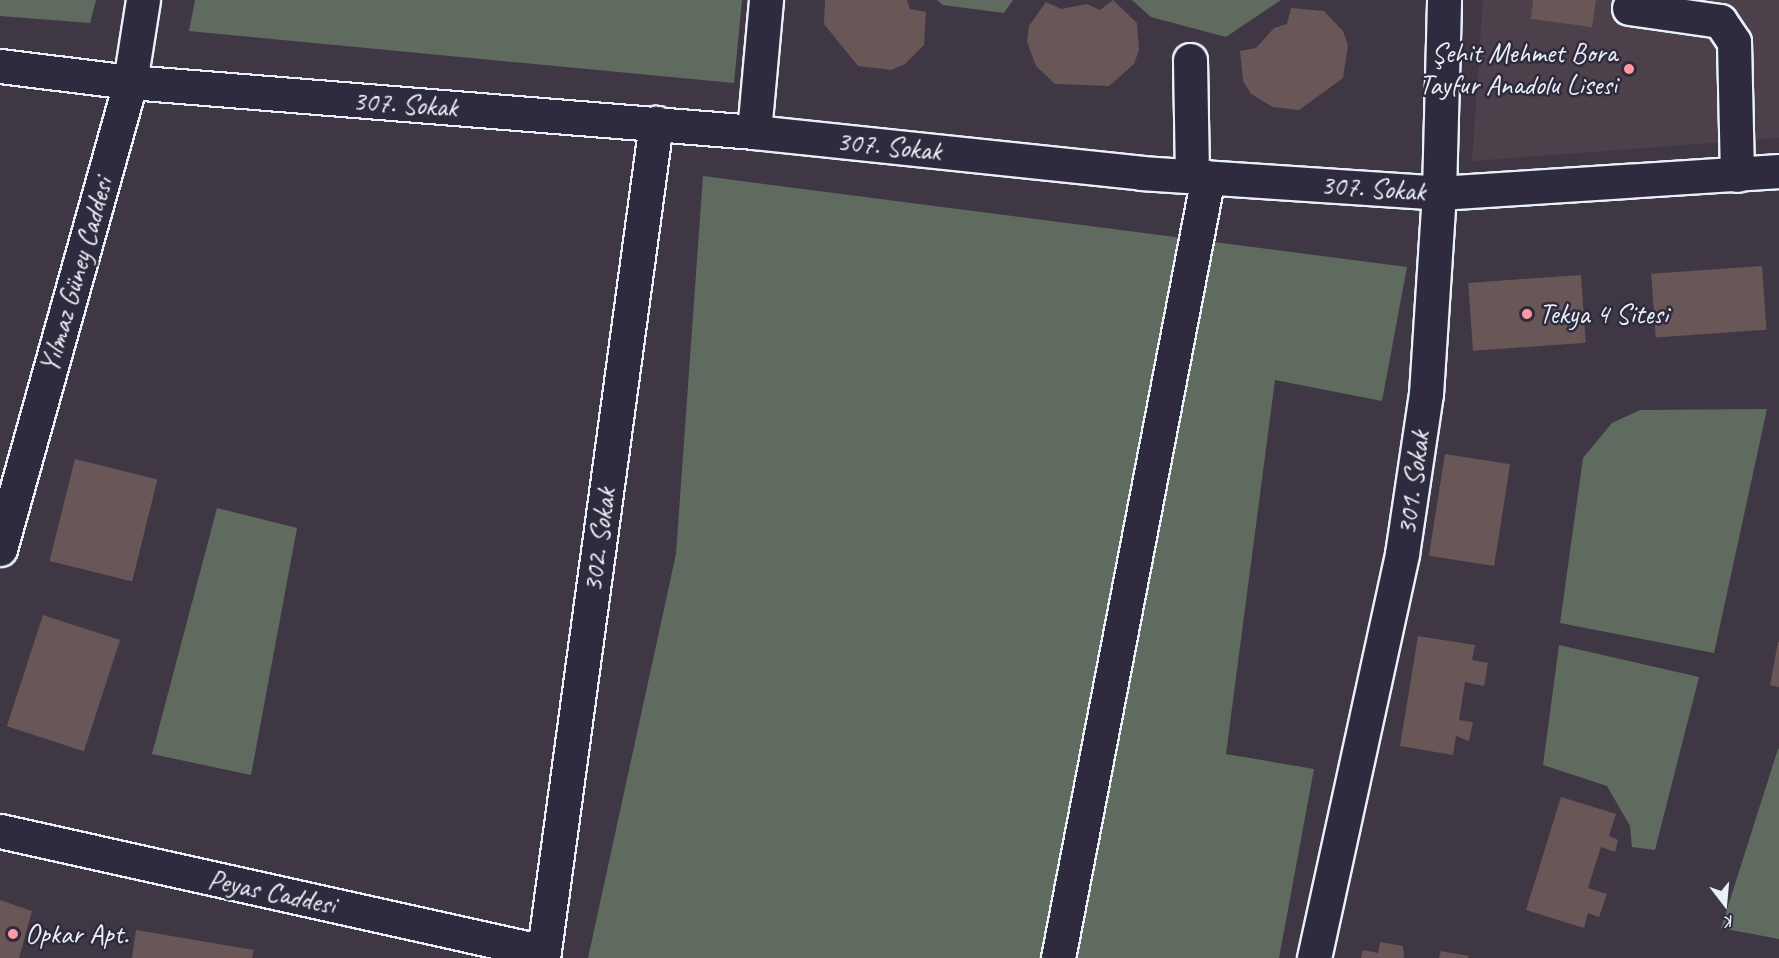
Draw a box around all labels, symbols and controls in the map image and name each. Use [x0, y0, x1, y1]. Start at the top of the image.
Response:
place label: Şehit Mehmet Bora Tayfur Anadolu Lisesi [1418, 36, 1617, 102]
marker: Şehit Mehmet Bora Tayfur Anadolu Lisesi [1622, 62, 1636, 76]
street label: 307. Sokak [351, 84, 459, 124]
street label: 307. Sokak [835, 124, 943, 168]
street label: 307. Sokak [1319, 168, 1427, 208]
street label: Yılmaz Güney Caddesi [32, 173, 120, 377]
place label: Tekya 4 Sitesi [1539, 297, 1668, 331]
marker: Tekya 4 Sitesi [1520, 307, 1534, 321]
street label: 301. Sokak [1389, 429, 1437, 537]
street label: 302. Sokak [575, 486, 623, 594]
street label: Peyas Caddesi [205, 862, 339, 922]
north arrow [1695, 874, 1755, 934]
text: K [1723, 911, 1737, 932]
place label: Opkar Apt. [25, 917, 129, 951]
marker: Opkar Apt. [6, 927, 20, 941]

